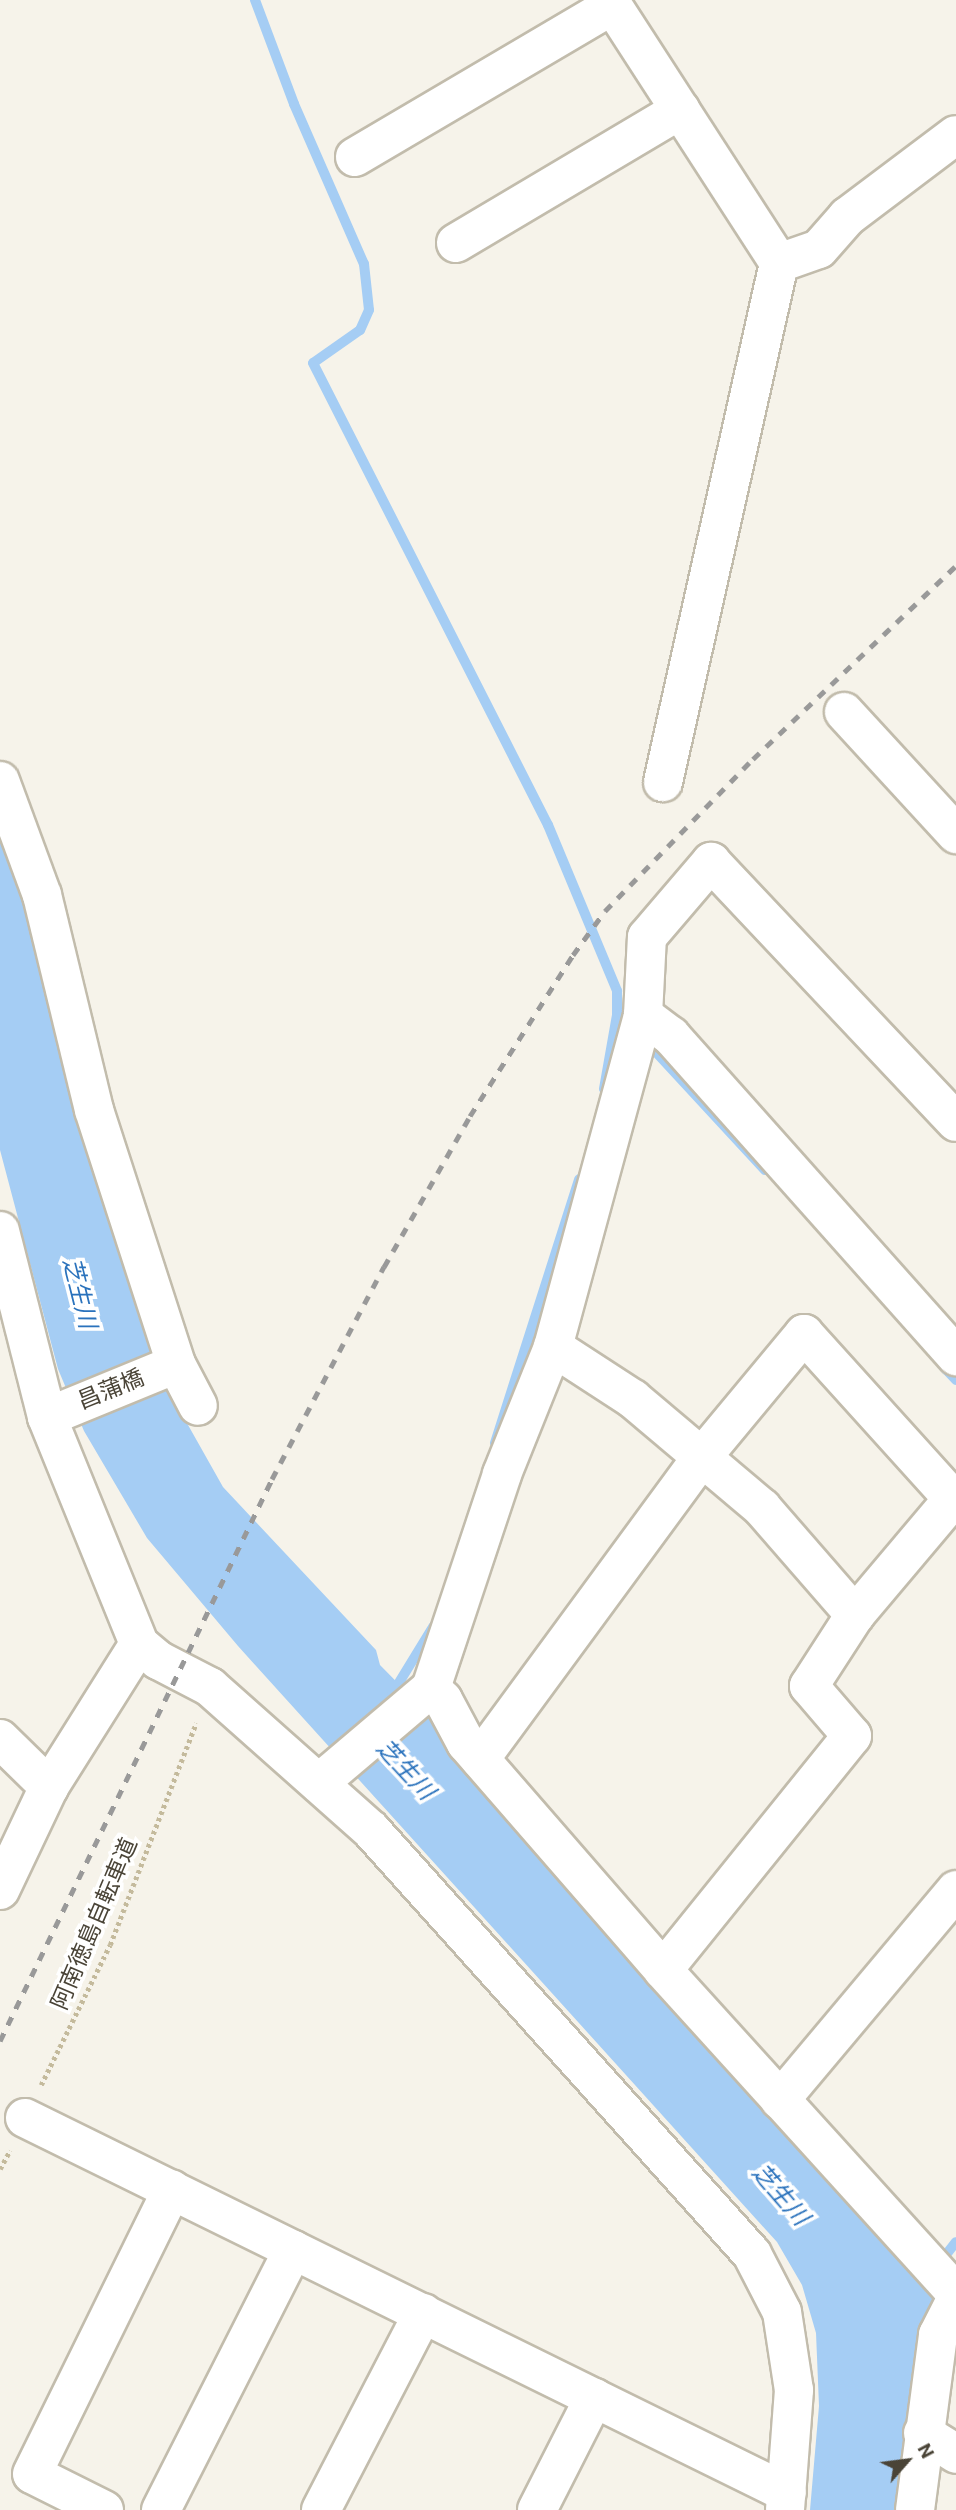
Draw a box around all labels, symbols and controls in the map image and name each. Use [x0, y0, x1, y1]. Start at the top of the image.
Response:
water label: 芝生川 [56, 1255, 102, 1331]
street label: 昌蒲橋 [74, 1364, 148, 1416]
water label: 芝生川 [370, 1734, 440, 1806]
street label: 阿南徳島自転車道 [46, 1834, 144, 2014]
water label: 芝生川 [746, 2158, 814, 2232]
north arrow [872, 2426, 942, 2496]
text: N [913, 2440, 939, 2462]

